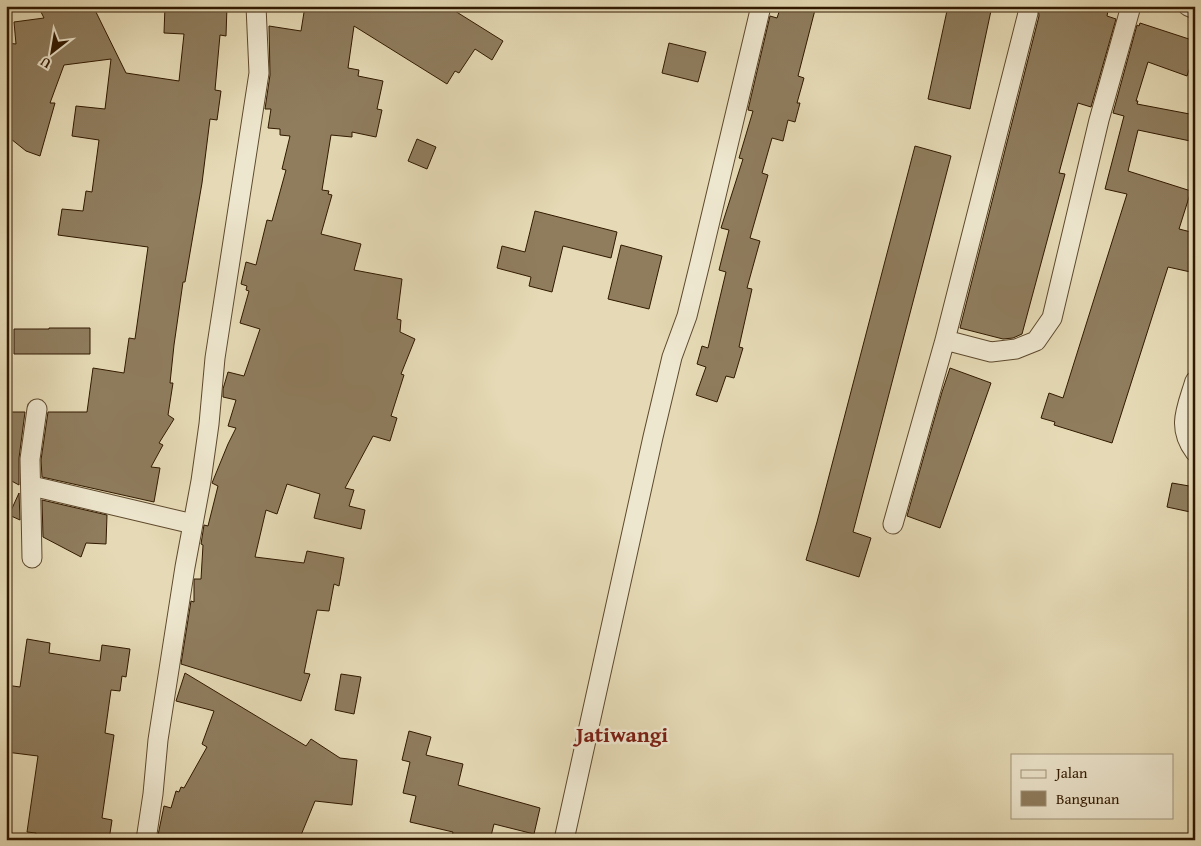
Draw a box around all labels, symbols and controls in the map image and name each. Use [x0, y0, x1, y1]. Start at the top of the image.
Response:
north arrow [28, 28, 78, 78]
text: U [36, 52, 54, 74]
district label: Jatiwangi [572, 718, 668, 750]
legend [1011, 754, 1174, 818]
text: Jalan [1054, 762, 1088, 783]
text: Bangunan [1056, 788, 1120, 809]

